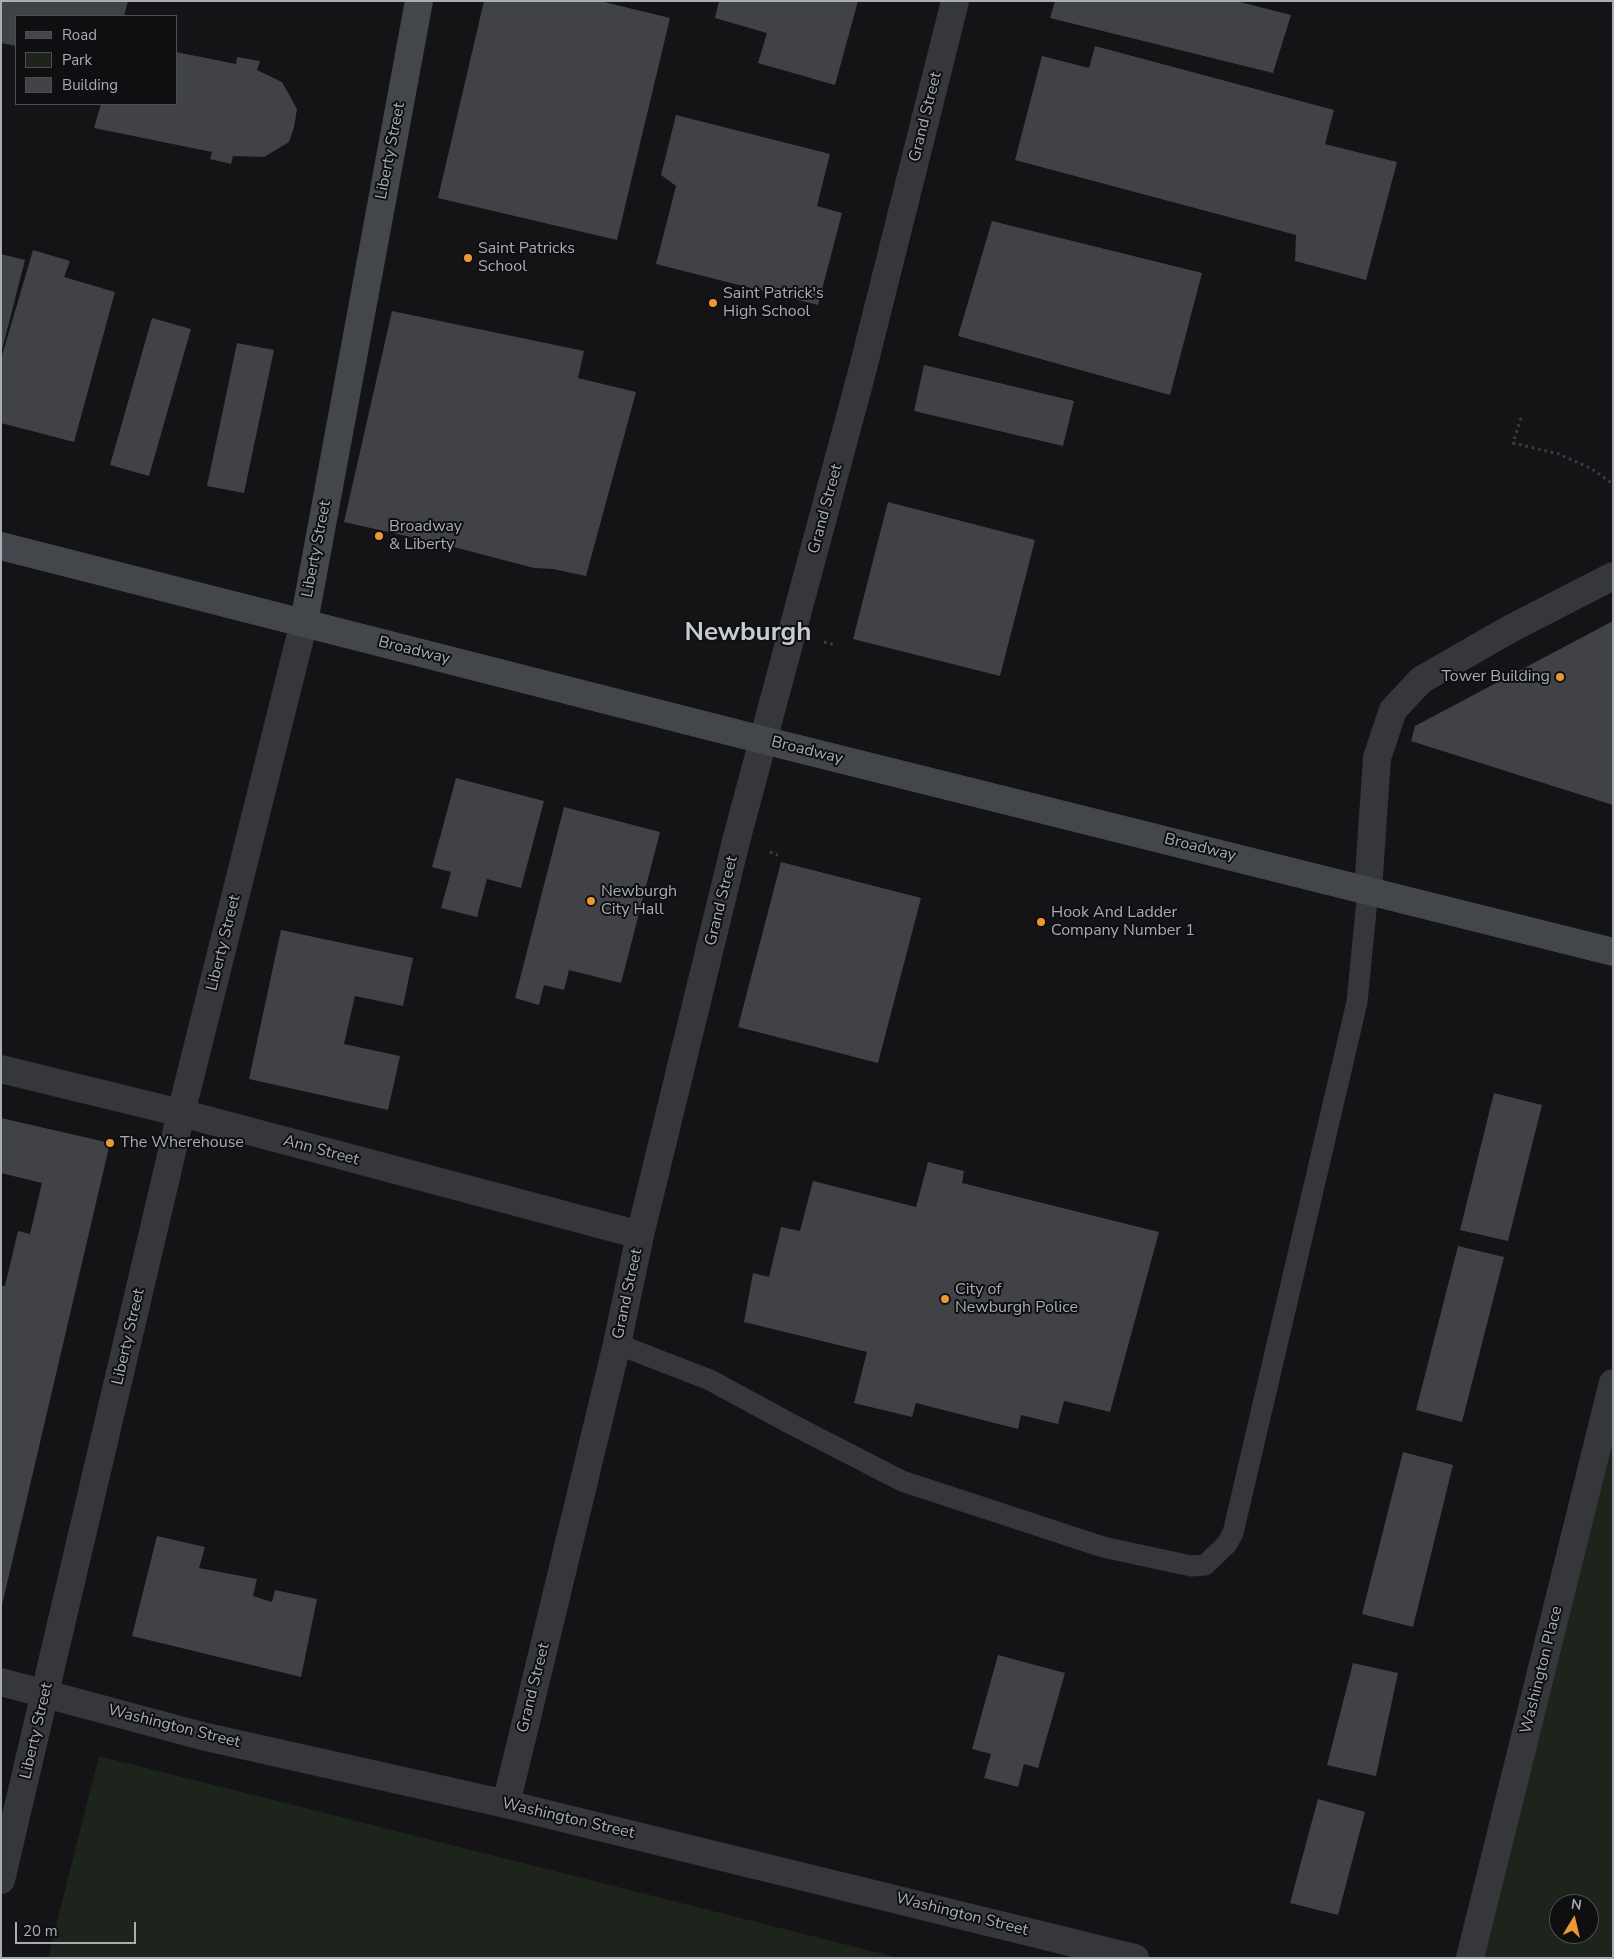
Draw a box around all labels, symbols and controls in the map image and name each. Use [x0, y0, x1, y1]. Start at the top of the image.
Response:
legend [15, 15, 178, 105]
text: Road [62, 25, 97, 45]
text: Park [62, 50, 92, 70]
street label: Grand Street [906, 70, 946, 164]
text: Building [62, 75, 118, 95]
street label: Liberty Street [372, 101, 410, 201]
place label: Saint Patricks School [478, 239, 575, 277]
marker: Saint Patricks School [462, 252, 474, 264]
place label: Saint Patrick's High School [723, 284, 824, 322]
marker: Saint Patrick's High School [707, 297, 719, 309]
street label: Grand Street [805, 462, 847, 556]
street label: Liberty Street [298, 499, 336, 599]
place label: Broadway & Liberty [389, 517, 462, 555]
marker: Broadway & Liberty [373, 530, 385, 542]
district label: Newburgh [684, 618, 812, 650]
street label: Broadway [376, 633, 452, 669]
place label: Tower Building [1441, 667, 1550, 687]
marker: Tower Building [1554, 671, 1566, 683]
street label: Broadway [769, 733, 845, 769]
street label: Broadway [1162, 830, 1238, 866]
street label: Grand Street [702, 854, 742, 948]
place label: Newburgh City Hall [601, 882, 677, 920]
street label: Liberty Street [203, 893, 245, 993]
marker: Newburgh City Hall [585, 895, 597, 907]
place label: Hook And Ladder Company Number 1 [1051, 903, 1195, 941]
marker: Hook And Ladder Company Number 1 [1035, 916, 1047, 928]
street label: Ann Street [281, 1132, 361, 1170]
place label: The Wherehouse [120, 1133, 244, 1153]
marker: The Wherehouse [104, 1137, 116, 1149]
street label: Grand Street [609, 1247, 647, 1341]
place label: City of Newburgh Police [955, 1280, 1078, 1318]
street label: Liberty Street [109, 1287, 149, 1387]
marker: City of Newburgh Police [939, 1293, 951, 1305]
street label: Washington Place [1517, 1604, 1567, 1736]
street label: Grand Street [514, 1641, 554, 1735]
street label: Liberty Street [17, 1681, 57, 1781]
street label: Washington Street [106, 1701, 242, 1753]
street label: Washington Street [500, 1794, 636, 1844]
street label: Washington Street [894, 1889, 1030, 1941]
north arrow [1549, 1894, 1599, 1944]
text: N [1570, 1894, 1583, 1915]
scale bar [18, 1912, 139, 1944]
text: 20 m [23, 1921, 58, 1941]

